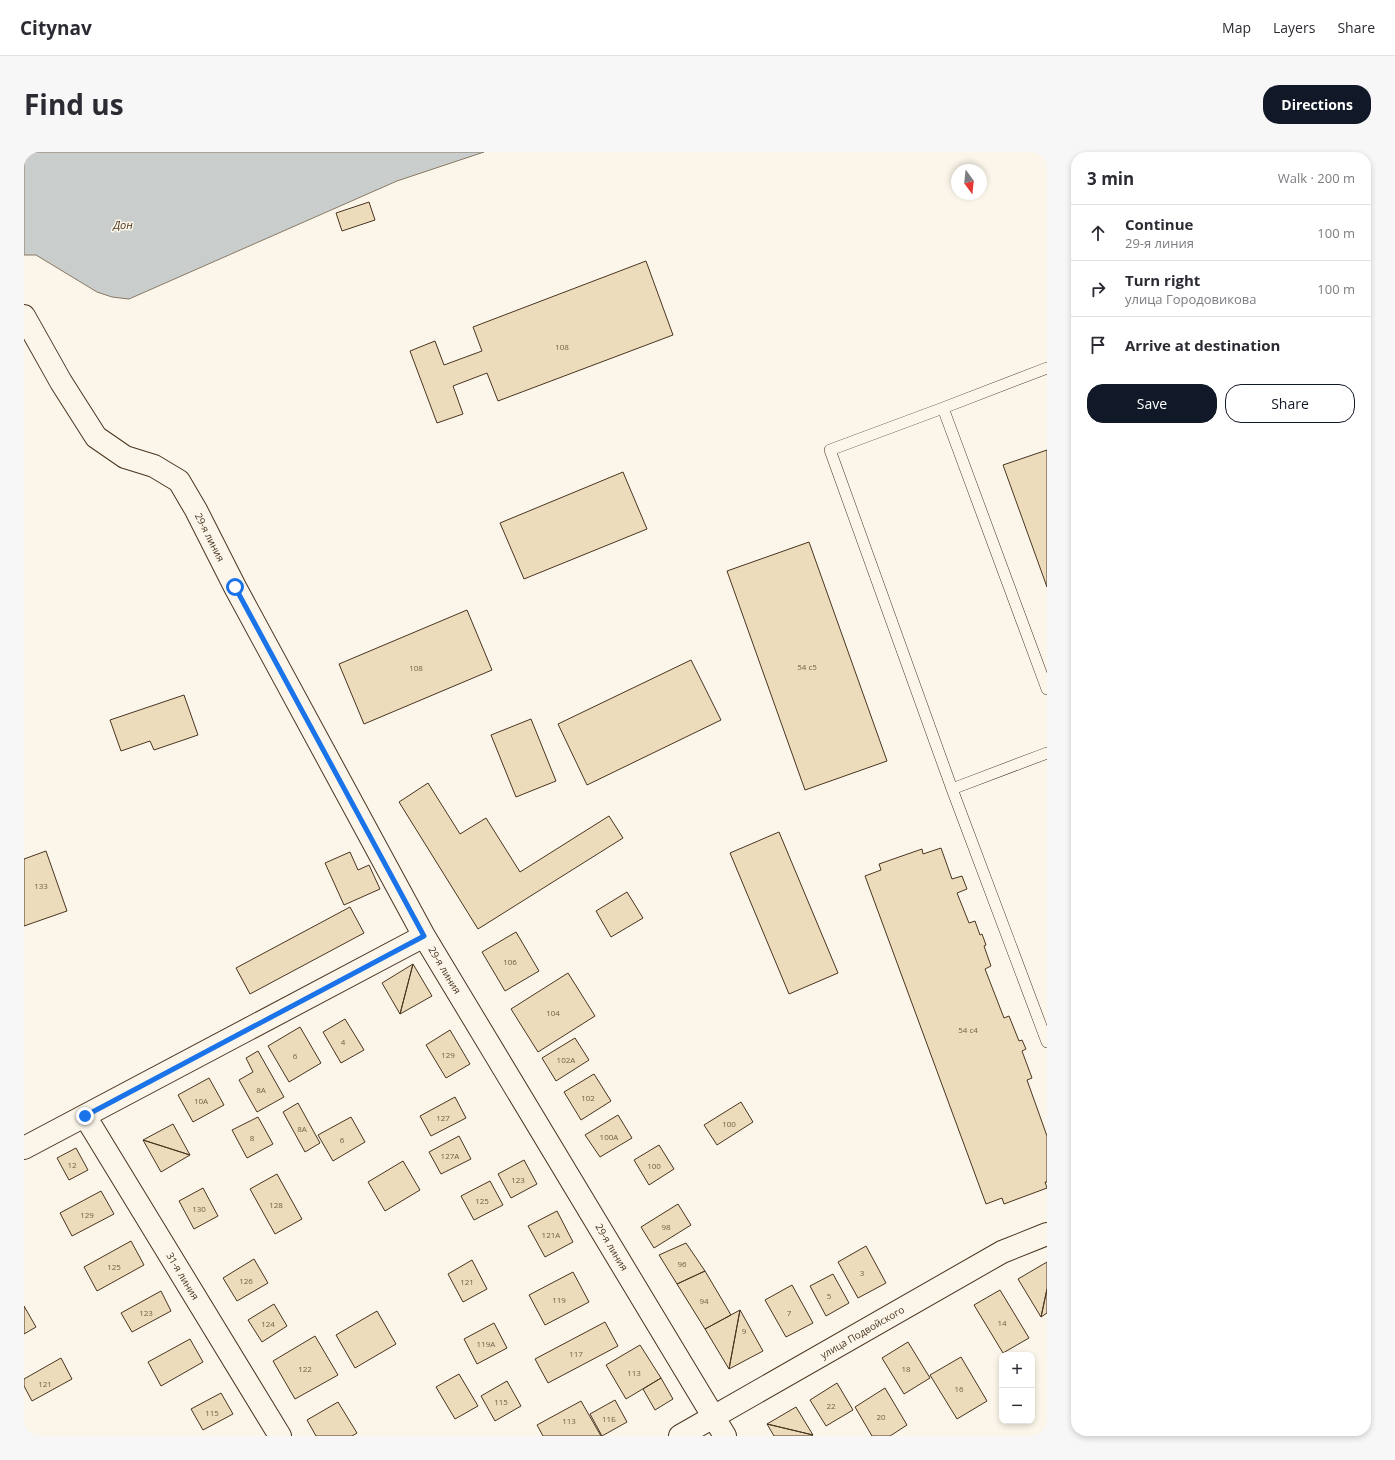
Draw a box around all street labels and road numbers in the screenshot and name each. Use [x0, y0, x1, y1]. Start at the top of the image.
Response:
street label: 29-я линия [192, 510, 228, 564]
street label: 29-я линия [425, 944, 465, 996]
street label: 29-я линия [592, 1221, 632, 1273]
street label: 31-я линия [163, 1250, 203, 1302]
street label: улица Подвойского [817, 1302, 907, 1362]

